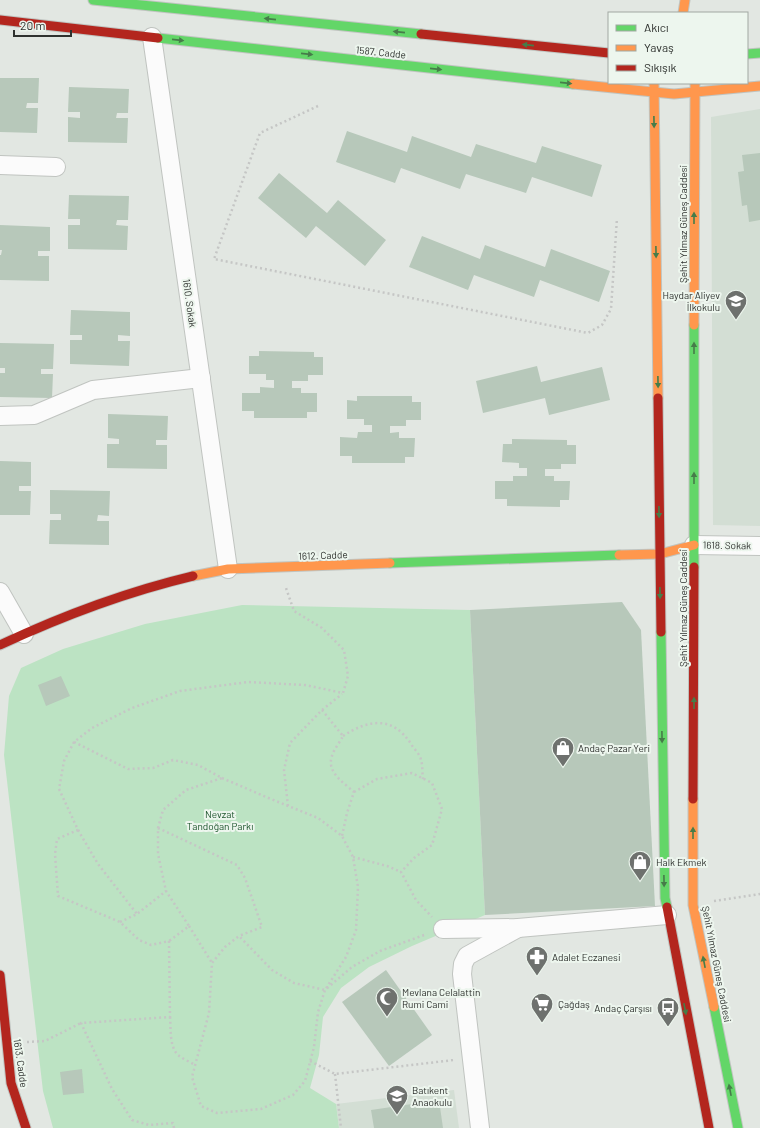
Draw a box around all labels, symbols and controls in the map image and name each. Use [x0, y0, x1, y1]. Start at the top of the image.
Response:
scale bar [14, 12, 71, 38]
legend [608, 12, 748, 84]
one-way arrow [264, 15, 276, 22]
text: 20 m [20, 18, 46, 32]
text: Akıcı [644, 20, 669, 34]
one-way arrow [393, 28, 405, 35]
one-way arrow [172, 37, 184, 43]
text: Yavaş [644, 40, 674, 54]
one-way arrow [522, 41, 534, 48]
street label: 1587. Cadde [355, 43, 407, 61]
one-way arrow [301, 51, 313, 58]
text: Sıkışık [644, 60, 676, 74]
one-way arrow [430, 66, 442, 72]
one-way arrow [559, 80, 572, 86]
one-way arrow [651, 116, 658, 128]
street label: Şehit Yılmaz Güneş Caddesi [677, 165, 689, 283]
one-way arrow [691, 211, 697, 224]
one-way arrow [653, 246, 659, 259]
street label: 1610. Sokak [181, 278, 199, 328]
school or university icon: Haydar Aliyev İlkokulu [723, 288, 749, 321]
place label: Haydar Aliyev İlkokulu [662, 289, 720, 313]
one-way arrow [691, 341, 697, 354]
one-way arrow [655, 376, 661, 389]
one-way arrow [691, 471, 697, 484]
one-way arrow [656, 506, 662, 519]
street label: 1618. Sokak [703, 539, 751, 551]
street label: 1612. Cadde [298, 548, 348, 562]
street label: Şehit Yılmaz Güneş Caddesi [677, 549, 689, 667]
one-way arrow [657, 587, 663, 600]
one-way arrow [691, 696, 697, 709]
one-way arrow [659, 731, 665, 744]
shop icon: Andaç Pazar Yeri [550, 735, 576, 768]
place label: Andaç Pazar Yeri [578, 742, 650, 754]
park label: Nevzat Tandoğan Parkı [187, 808, 253, 832]
one-way arrow [690, 826, 696, 839]
shop icon: Halk Ekmek [627, 849, 653, 882]
place label: Halk Ekmek [656, 856, 707, 868]
one-way arrow [661, 875, 667, 888]
street label: Şehit Yılmaz Güneş Caddesi [700, 905, 734, 1023]
pharmacy icon: Adalet Eczanesi [524, 944, 550, 977]
place label: Adalet Eczanesi [552, 951, 620, 963]
one-way arrow [701, 956, 707, 969]
mosque icon: Mevlana Celalattin Rumi Cami [374, 985, 400, 1018]
place label: Mevlana Celalattin Rumi Cami [402, 986, 480, 1010]
supermarket icon: Çağdaş [529, 991, 555, 1024]
bus stop icon: Andaç Çarşısı [655, 995, 681, 1028]
place label: Çağdaş [558, 998, 590, 1010]
place label: Andaç Çarşısı [594, 1002, 652, 1014]
one-way arrow [683, 1002, 689, 1015]
street label: 1613. Cadde [12, 1038, 30, 1088]
school or university icon: Batıkent Anaokulu [384, 1083, 410, 1116]
place label: Batıkent Anaokulu [412, 1084, 452, 1108]
one-way arrow [727, 1084, 733, 1096]

